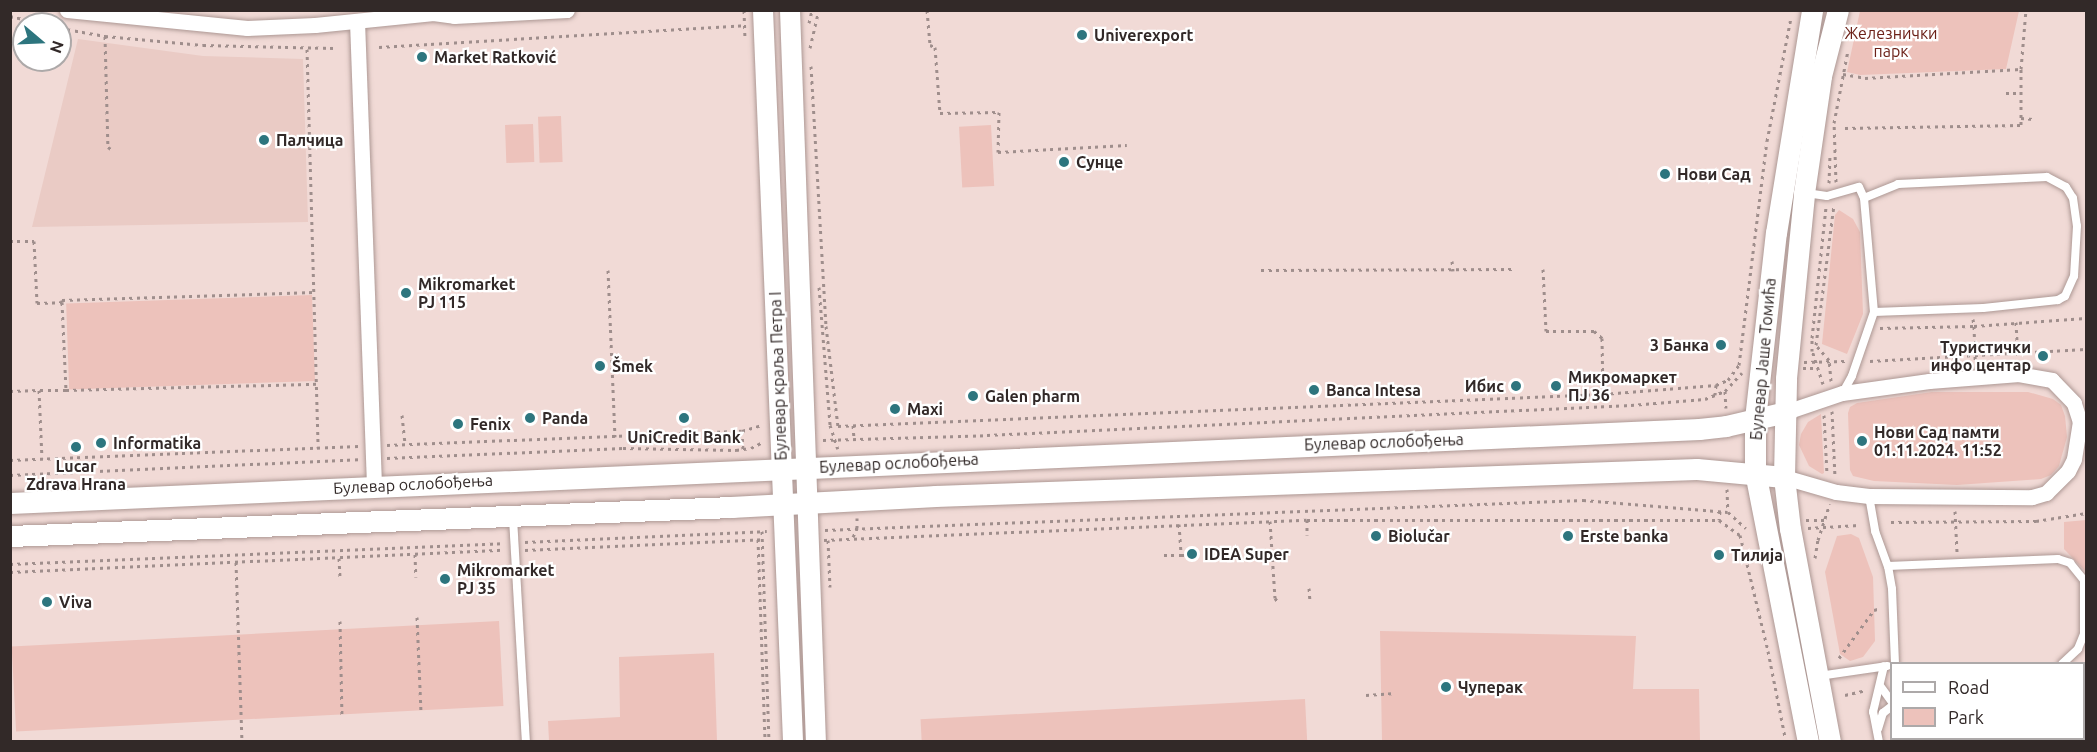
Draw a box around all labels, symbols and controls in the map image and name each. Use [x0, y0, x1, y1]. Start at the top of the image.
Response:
north arrow [12, 12, 72, 72]
park label: Железнички парк [1844, 23, 1938, 61]
place label: Univerexport [1094, 25, 1193, 45]
marker: Univerexport [1075, 28, 1089, 42]
text: N [47, 39, 68, 56]
place label: Market Ratković [434, 47, 556, 67]
marker: Market Ratković [415, 50, 429, 64]
place label: Палчица [276, 130, 343, 150]
marker: Палчица [257, 133, 271, 147]
place label: Сунце [1076, 152, 1123, 172]
marker: Сунце [1057, 155, 1071, 169]
place label: Нови Сад [1677, 164, 1751, 184]
marker: Нови Сад [1658, 167, 1672, 181]
place label: Mikromarket PJ 115 [418, 274, 515, 312]
street label: Булевар Јаше Томића [1746, 277, 1780, 441]
marker: Mikromarket PJ 115 [399, 286, 413, 300]
street label: Булевар краља Петра I [765, 291, 791, 461]
place label: 3 Банка [1650, 335, 1709, 355]
place label: Туристички инфо центар [1931, 337, 2031, 375]
marker: 3 Банка [1714, 338, 1728, 352]
marker: Туристички инфо центар [2036, 349, 2050, 363]
place label: Šmek [612, 356, 653, 376]
marker: Šmek [593, 359, 607, 373]
place label: Микромаркет ПЈ 36 [1568, 367, 1677, 405]
place label: Ибис [1465, 376, 1504, 396]
marker: Ибис [1509, 379, 1523, 393]
marker: Микромаркет ПЈ 36 [1549, 379, 1563, 393]
place label: Banca Intesa [1326, 380, 1421, 400]
marker: Banca Intesa [1307, 383, 1321, 397]
place label: Galen pharm [985, 386, 1080, 406]
marker: Galen pharm [966, 389, 980, 403]
place label: Maxi [907, 399, 943, 419]
marker: Maxi [888, 402, 902, 416]
place label: Panda [542, 408, 588, 428]
marker: Panda [523, 411, 537, 425]
marker: UniCredit Bank [677, 411, 691, 425]
place label: Fenix [470, 414, 511, 434]
marker: Fenix [451, 417, 465, 431]
place label: Нови Сад памти 01.11.2024. 11:52 [1874, 422, 2002, 460]
place label: UniCredit Bank [627, 427, 741, 447]
street label: Булевар ослобођења [1304, 430, 1464, 454]
place label: Informatika [113, 433, 201, 453]
marker: Нови Сад памти 01.11.2024. 11:52 [1855, 434, 1869, 448]
marker: Informatika [94, 436, 108, 450]
marker: Lucar Zdrava Hrana [69, 440, 83, 454]
street label: Булевар ослобођења [819, 449, 979, 477]
place label: Lucar Zdrava Hrana [26, 456, 126, 494]
street label: Булевар ослобођења [333, 470, 493, 498]
place label: Biolučar [1388, 526, 1450, 546]
place label: Erste banka [1580, 526, 1668, 546]
marker: Biolučar [1369, 529, 1383, 543]
marker: Erste banka [1561, 529, 1575, 543]
place label: IDEA Super [1204, 544, 1289, 564]
place label: Тилија [1731, 545, 1783, 565]
marker: IDEA Super [1185, 547, 1199, 561]
marker: Тилија [1712, 548, 1726, 562]
place label: Mikromarket PJ 35 [457, 560, 554, 598]
marker: Mikromarket PJ 35 [438, 572, 452, 586]
place label: Viva [59, 592, 92, 612]
marker: Viva [40, 595, 54, 609]
legend [1890, 662, 2085, 740]
place label: Чуперак [1458, 677, 1523, 697]
text: Road [1948, 677, 1990, 697]
marker: Чуперак [1439, 680, 1453, 694]
text: Park [1948, 707, 1984, 727]

